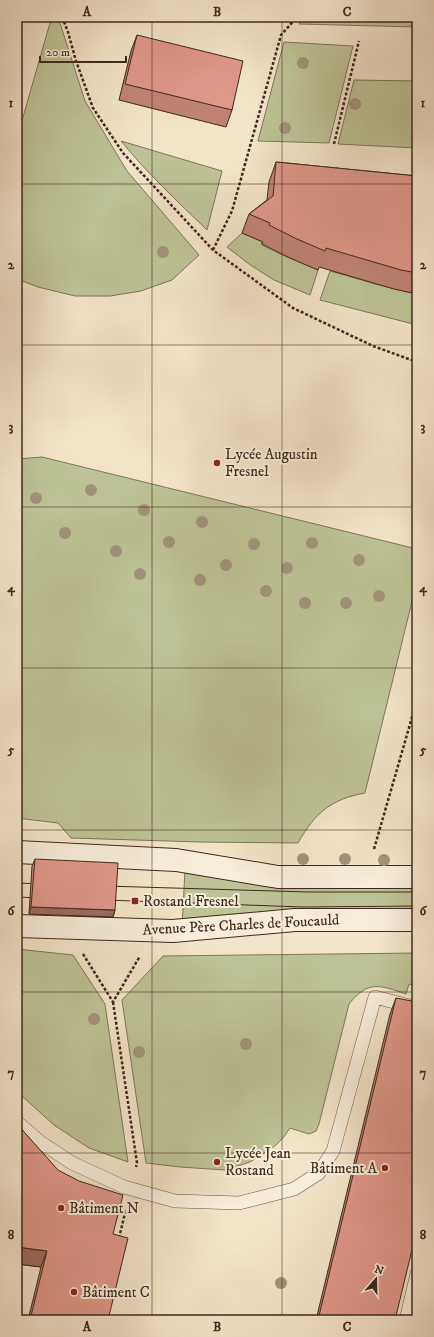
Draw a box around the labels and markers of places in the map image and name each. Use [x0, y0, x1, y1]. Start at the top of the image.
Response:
place label: Lycée Augustin Fresnel [225, 445, 318, 481]
marker: Lycée Augustin Fresnel [212, 458, 222, 468]
place label: Rostand Fresnel [143, 892, 239, 911]
marker: Rostand Fresnel [130, 896, 140, 906]
place label: Lycée Jean Rostand [225, 1144, 291, 1180]
marker: Lycée Jean Rostand [212, 1157, 222, 1167]
place label: Bâtiment A [310, 1159, 377, 1178]
marker: Bâtiment A [380, 1163, 390, 1173]
place label: Bâtiment N [69, 1199, 139, 1218]
marker: Bâtiment N [56, 1203, 66, 1213]
place label: Bâtiment C [82, 1283, 150, 1302]
marker: Bâtiment C [69, 1287, 79, 1297]

